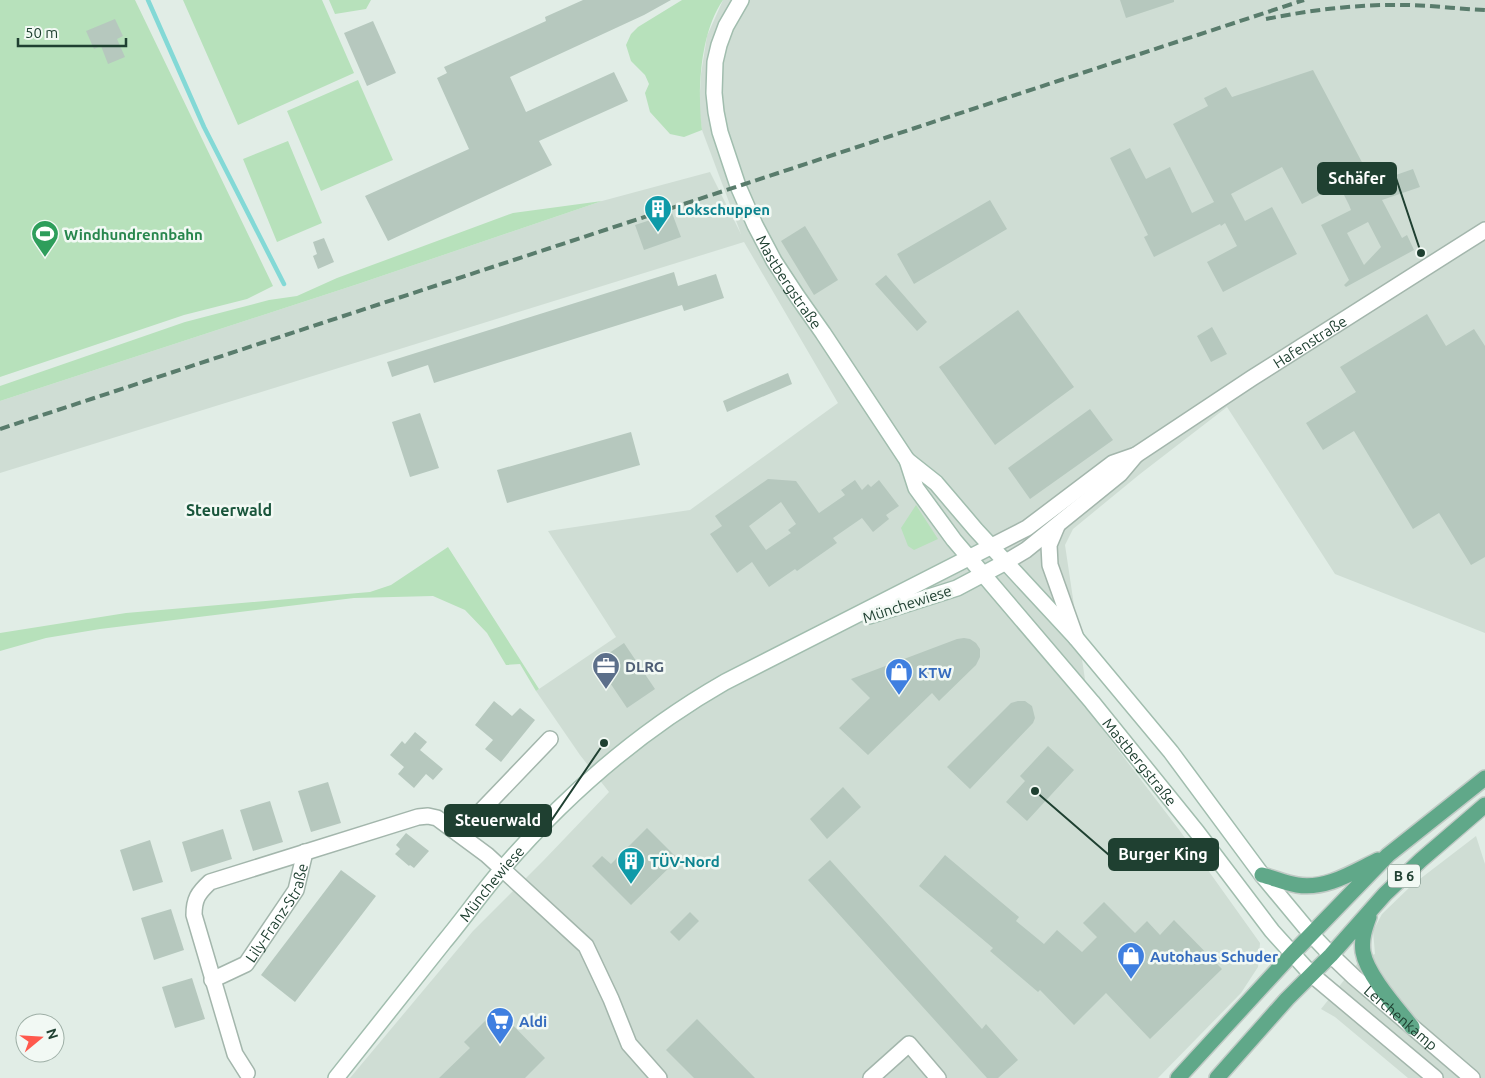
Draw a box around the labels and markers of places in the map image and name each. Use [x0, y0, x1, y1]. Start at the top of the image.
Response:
callout: Schäfer [1318, 163, 1396, 194]
building icon: Lokschuppen [643, 194, 673, 233]
place label: Lokschuppen [677, 201, 770, 218]
sports icon: Windhundrennbahn [30, 219, 60, 258]
place label: Windhundrennbahn [64, 226, 203, 243]
office icon: DLRG [591, 651, 621, 690]
shop icon: KTW [884, 657, 914, 696]
place label: DLRG [625, 658, 664, 675]
place label: KTW [918, 664, 952, 681]
callout: Steuerwald [445, 805, 551, 836]
callout: Burger King [1109, 839, 1218, 870]
building icon: TÜV-Nord [616, 846, 646, 885]
place label: TÜV-Nord [650, 853, 720, 870]
shop icon: Autohaus Schuder [1116, 941, 1146, 980]
place label: Autohaus Schuder [1150, 948, 1279, 965]
supermarket icon: Aldi [485, 1006, 515, 1045]
place label: Aldi [519, 1013, 547, 1030]

